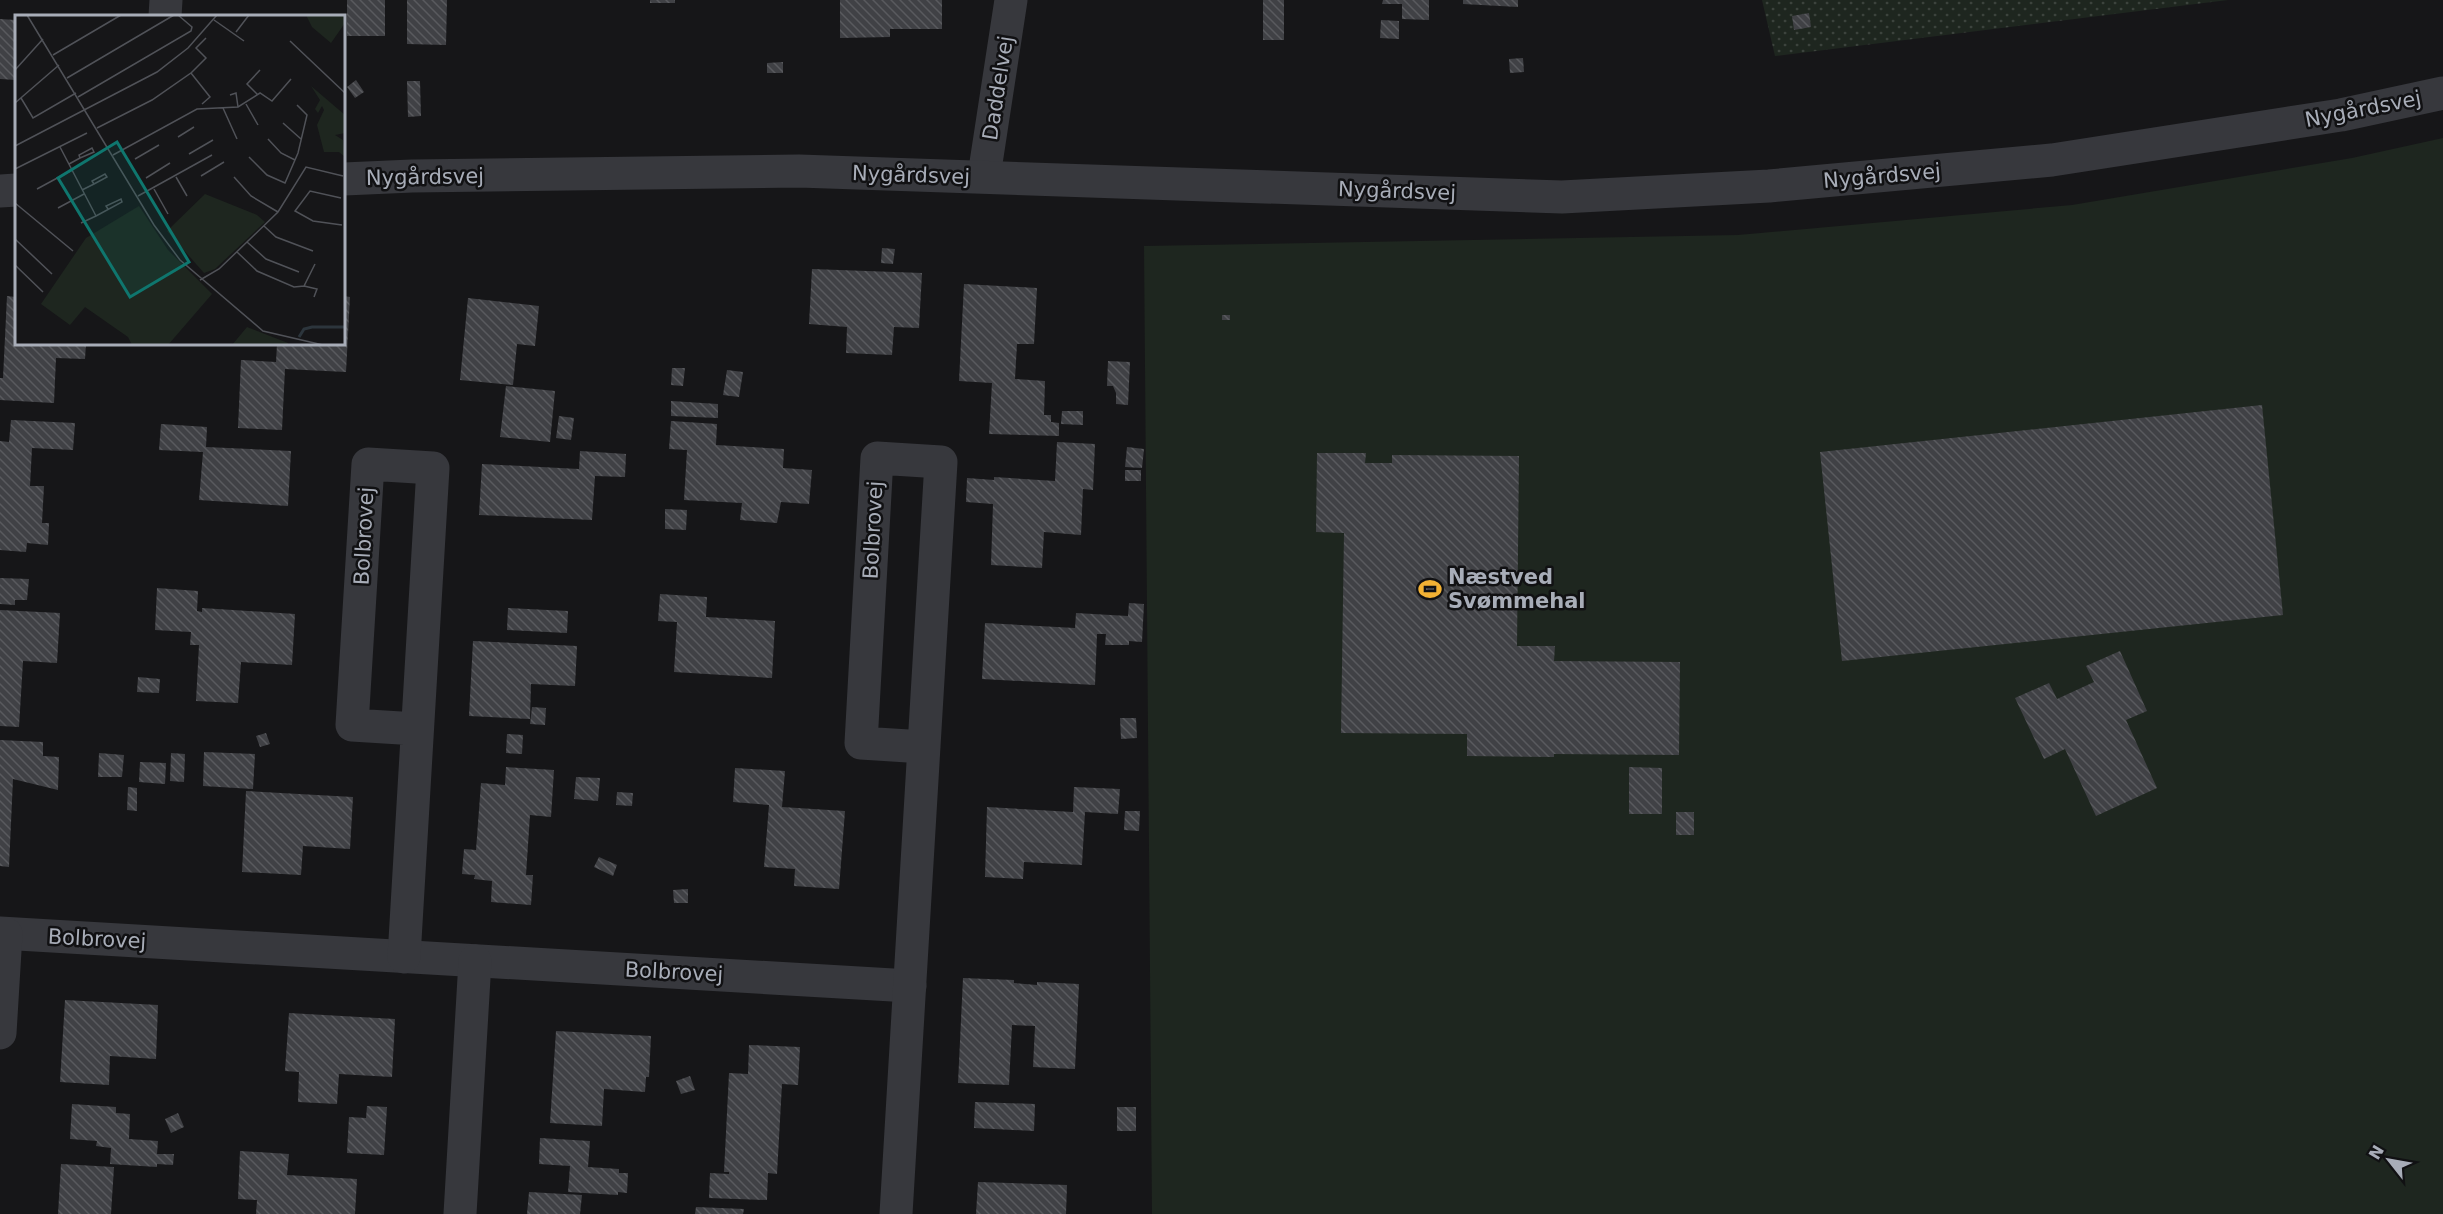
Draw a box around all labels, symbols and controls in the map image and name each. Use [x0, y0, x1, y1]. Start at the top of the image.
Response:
inset map [15, 15, 345, 345]
street label: Daddelvej [978, 34, 1018, 142]
street label: Nygårdsvej [2303, 85, 2423, 132]
street label: Nygårdsvej [1822, 158, 1942, 193]
street label: Nygårdsvej [852, 160, 970, 189]
street label: Nygårdsvej [366, 163, 484, 190]
street label: Nygårdsvej [1338, 176, 1456, 205]
street label: Bolbrovej [858, 480, 888, 580]
street label: Bolbrovej [349, 486, 379, 586]
place label: Næstved Svømmehal [1448, 565, 1586, 613]
sports icon: Næstved Svømmehal [1417, 576, 1443, 602]
street label: Bolbrovej [47, 924, 147, 954]
street label: Bolbrovej [624, 957, 724, 987]
north arrow [2359, 1130, 2419, 1190]
text: N [2365, 1142, 2388, 1163]

